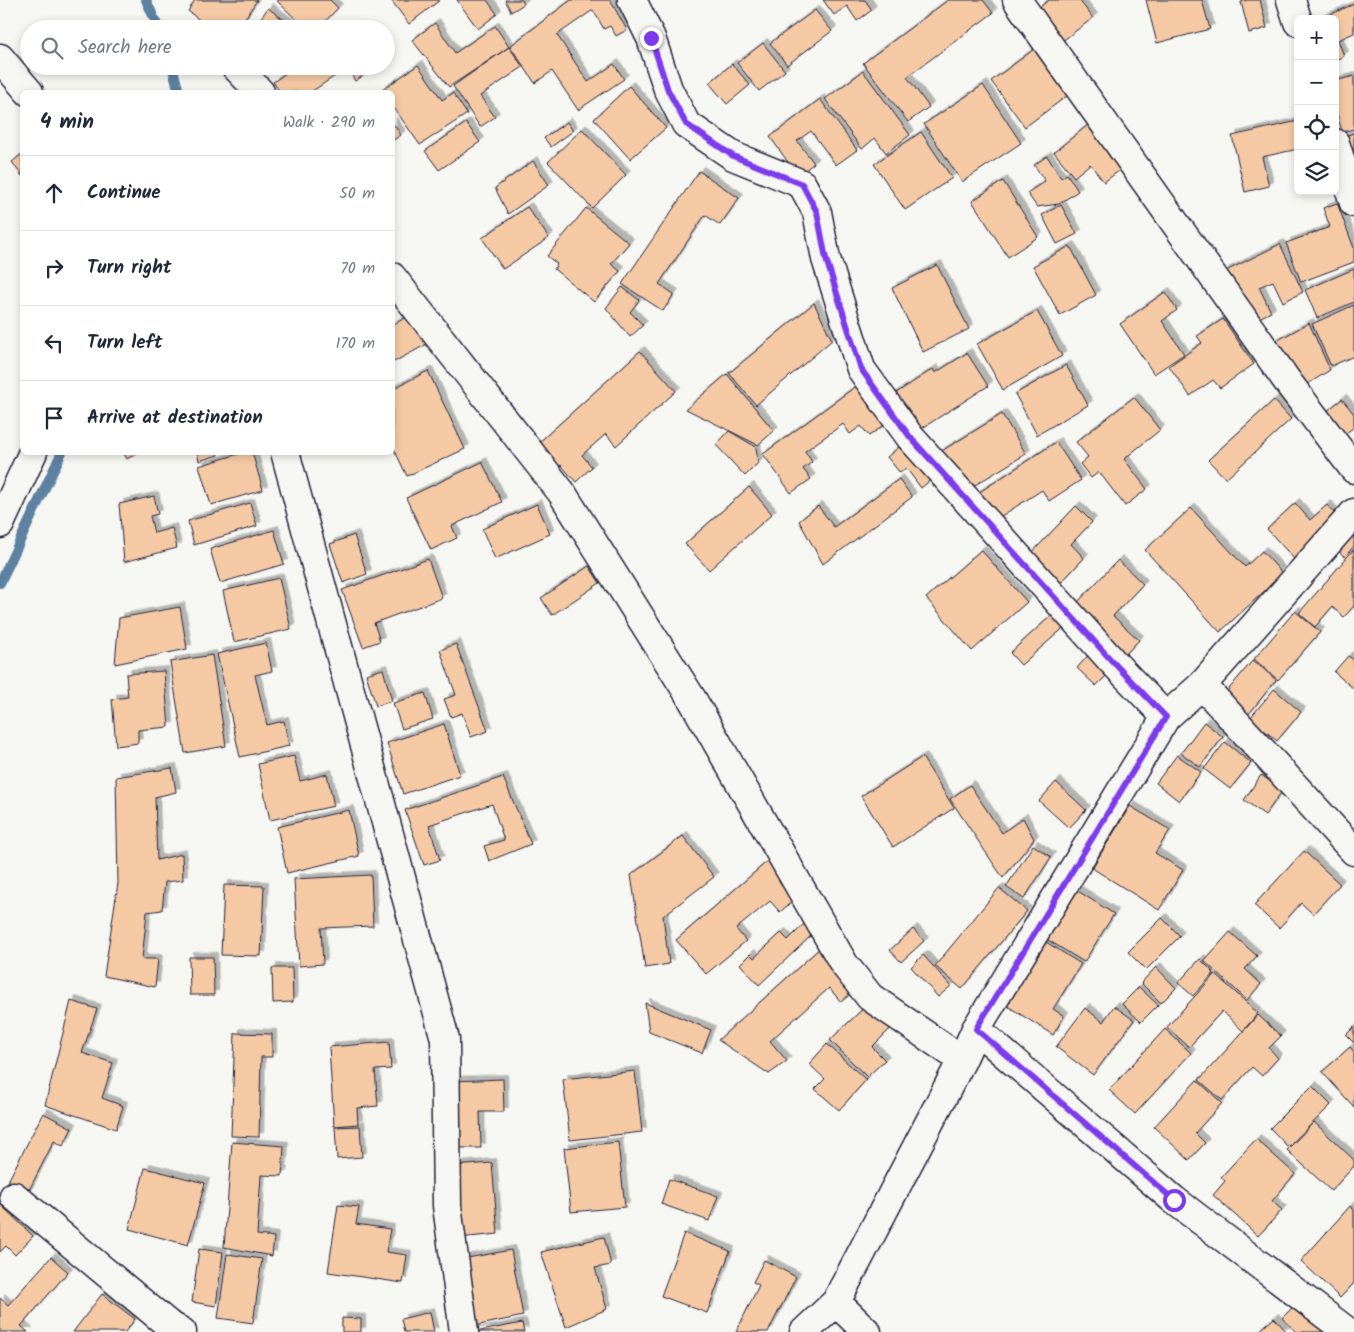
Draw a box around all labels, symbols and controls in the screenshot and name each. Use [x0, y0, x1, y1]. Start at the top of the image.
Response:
map controls [1294, 15, 1339, 195]
button: + [1294, 15, 1339, 60]
search box [20, 20, 395, 75]
route end [640, 27, 663, 50]
text: Search here [78, 33, 172, 63]
icon: search [38, 34, 66, 62]
button: − [1294, 60, 1339, 105]
button: locate [1294, 105, 1339, 150]
text: 4 min [40, 106, 94, 139]
text: Walk · 290 m [283, 110, 375, 135]
button: layers [1294, 150, 1339, 195]
text: Continue [87, 178, 160, 208]
icon: ahead [40, 179, 68, 207]
text: 50 m [339, 181, 375, 206]
text: Turn right [87, 253, 172, 283]
icon: right [40, 254, 68, 282]
text: 70 m [340, 256, 375, 281]
text: Turn left [87, 328, 162, 358]
icon: left [40, 329, 68, 357]
text: 170 m [335, 331, 375, 356]
text: Arrive at destination [87, 403, 263, 433]
icon: arrive [40, 404, 68, 432]
route start [1163, 1189, 1186, 1212]

